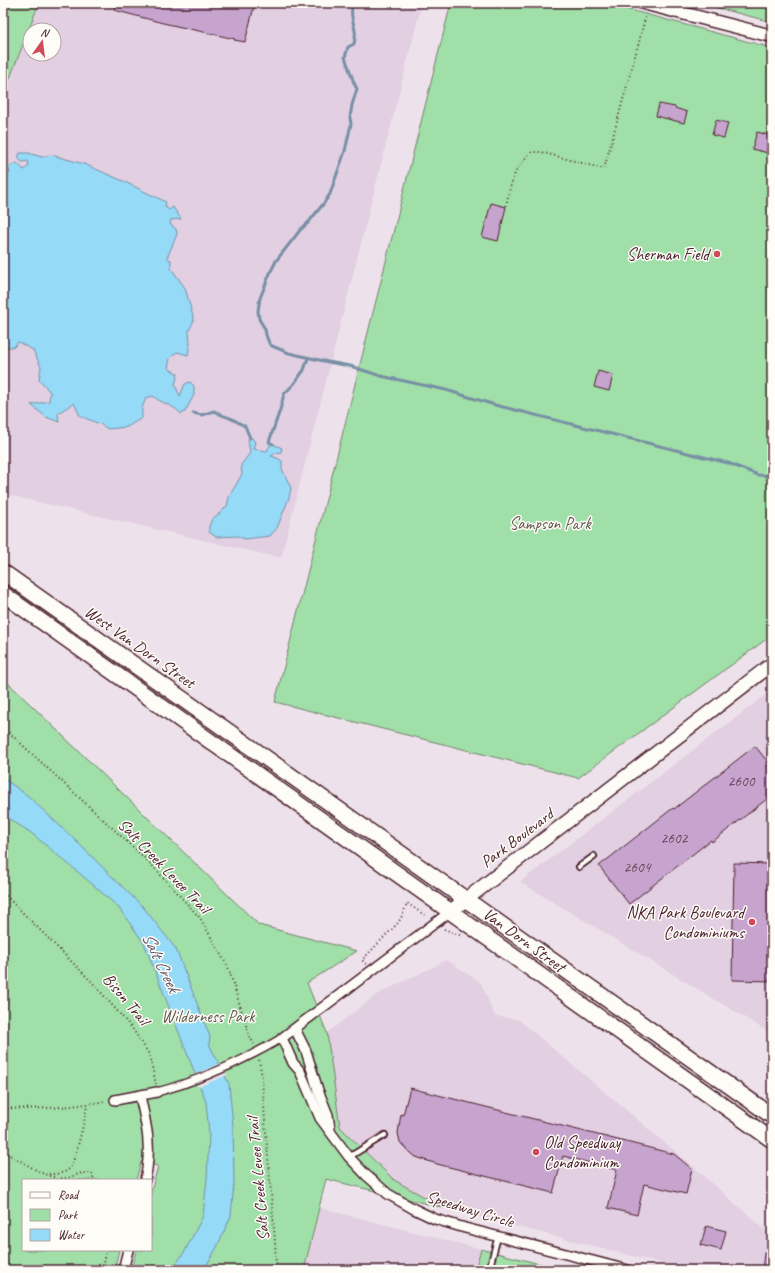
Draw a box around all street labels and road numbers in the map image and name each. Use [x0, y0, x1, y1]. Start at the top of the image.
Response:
street label: West Van Dorn Street [81, 601, 201, 694]
street label: Park Boulevard [476, 802, 559, 872]
street label: Salt Creek Levee Trail [113, 814, 217, 920]
street label: Van Dorn Street [479, 903, 571, 978]
street label: Bison Trail [98, 969, 156, 1032]
street label: Salt Creek Levee Trail [242, 1113, 274, 1242]
street label: Speedway Circle [424, 1186, 518, 1233]

